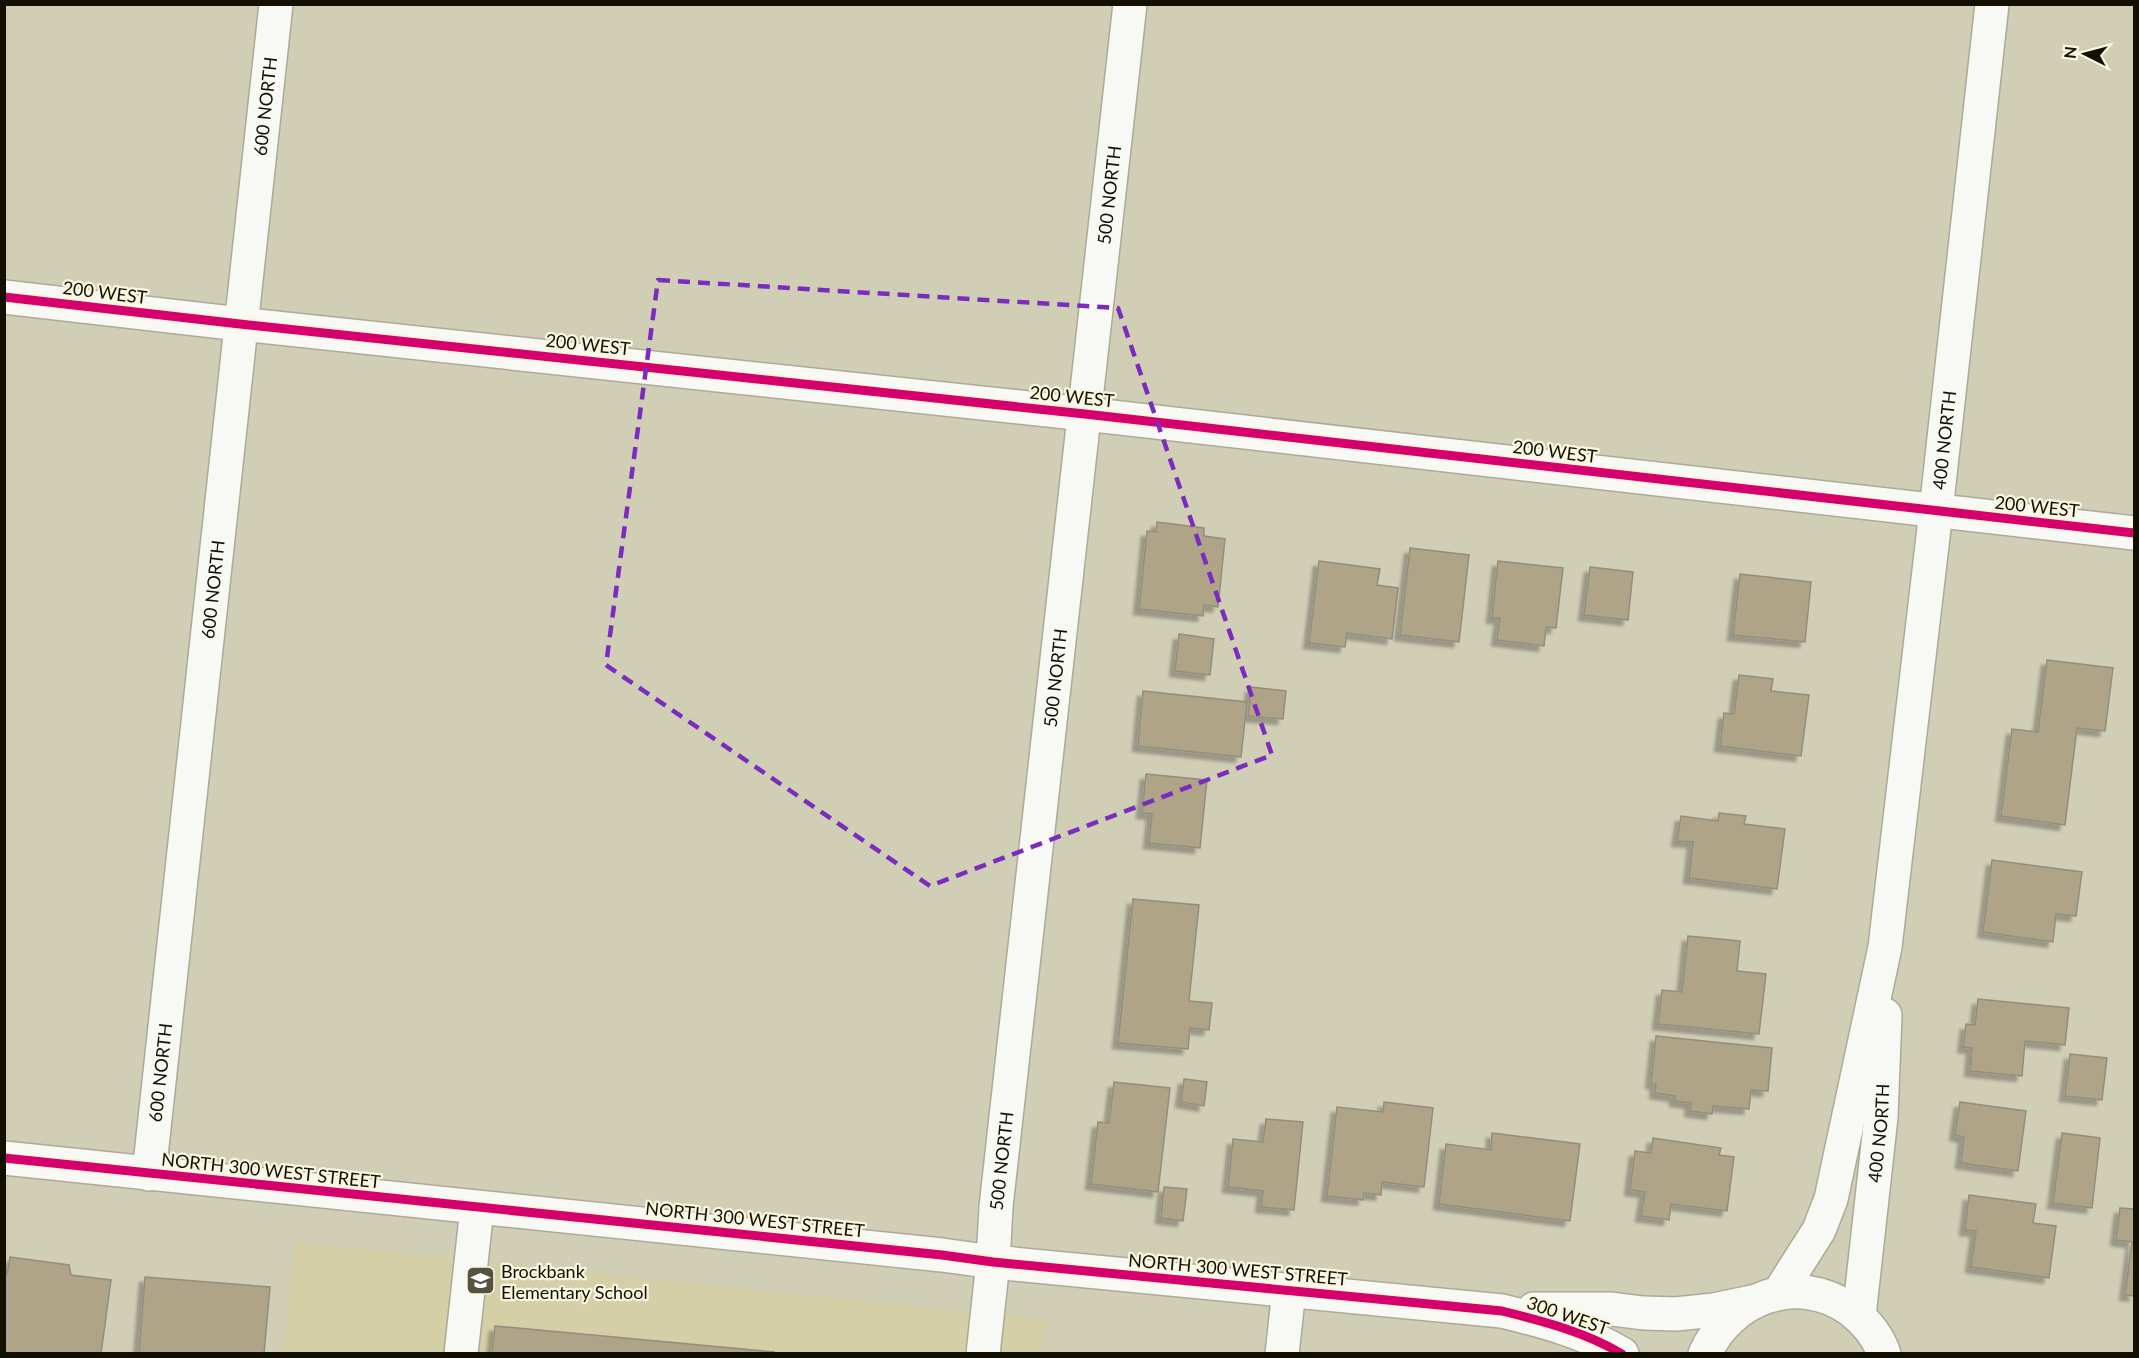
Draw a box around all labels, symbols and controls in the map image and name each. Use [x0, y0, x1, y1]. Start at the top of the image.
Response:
north arrow [2055, 24, 2115, 84]
text: N [2059, 45, 2080, 60]
street label: 600 NORTH [249, 56, 281, 157]
street label: 500 NORTH [1092, 144, 1125, 245]
street label: 200 WEST [61, 276, 149, 308]
street label: 200 WEST [545, 329, 632, 359]
street label: 200 WEST [1029, 381, 1116, 411]
street label: 400 NORTH [1927, 389, 1960, 491]
street label: 200 WEST [1511, 435, 1599, 467]
street label: 200 WEST [1994, 491, 2081, 521]
street label: 600 NORTH [196, 539, 229, 640]
street label: 500 NORTH [1039, 627, 1071, 729]
street label: 600 NORTH [144, 1022, 176, 1123]
street label: 400 NORTH [1863, 1083, 1893, 1184]
street label: 500 NORTH [985, 1110, 1018, 1212]
street label: NORTH 300 WEST STREET [160, 1148, 382, 1192]
street label: NORTH 300 WEST STREET [644, 1197, 866, 1241]
street label: NORTH 300 WEST STREET [1127, 1248, 1349, 1290]
place label: Brockbank Elementary School [501, 1260, 648, 1303]
school or university icon: Brockbank Elementary School [464, 1265, 496, 1297]
street label: 300 WEST [1524, 1291, 1612, 1339]

